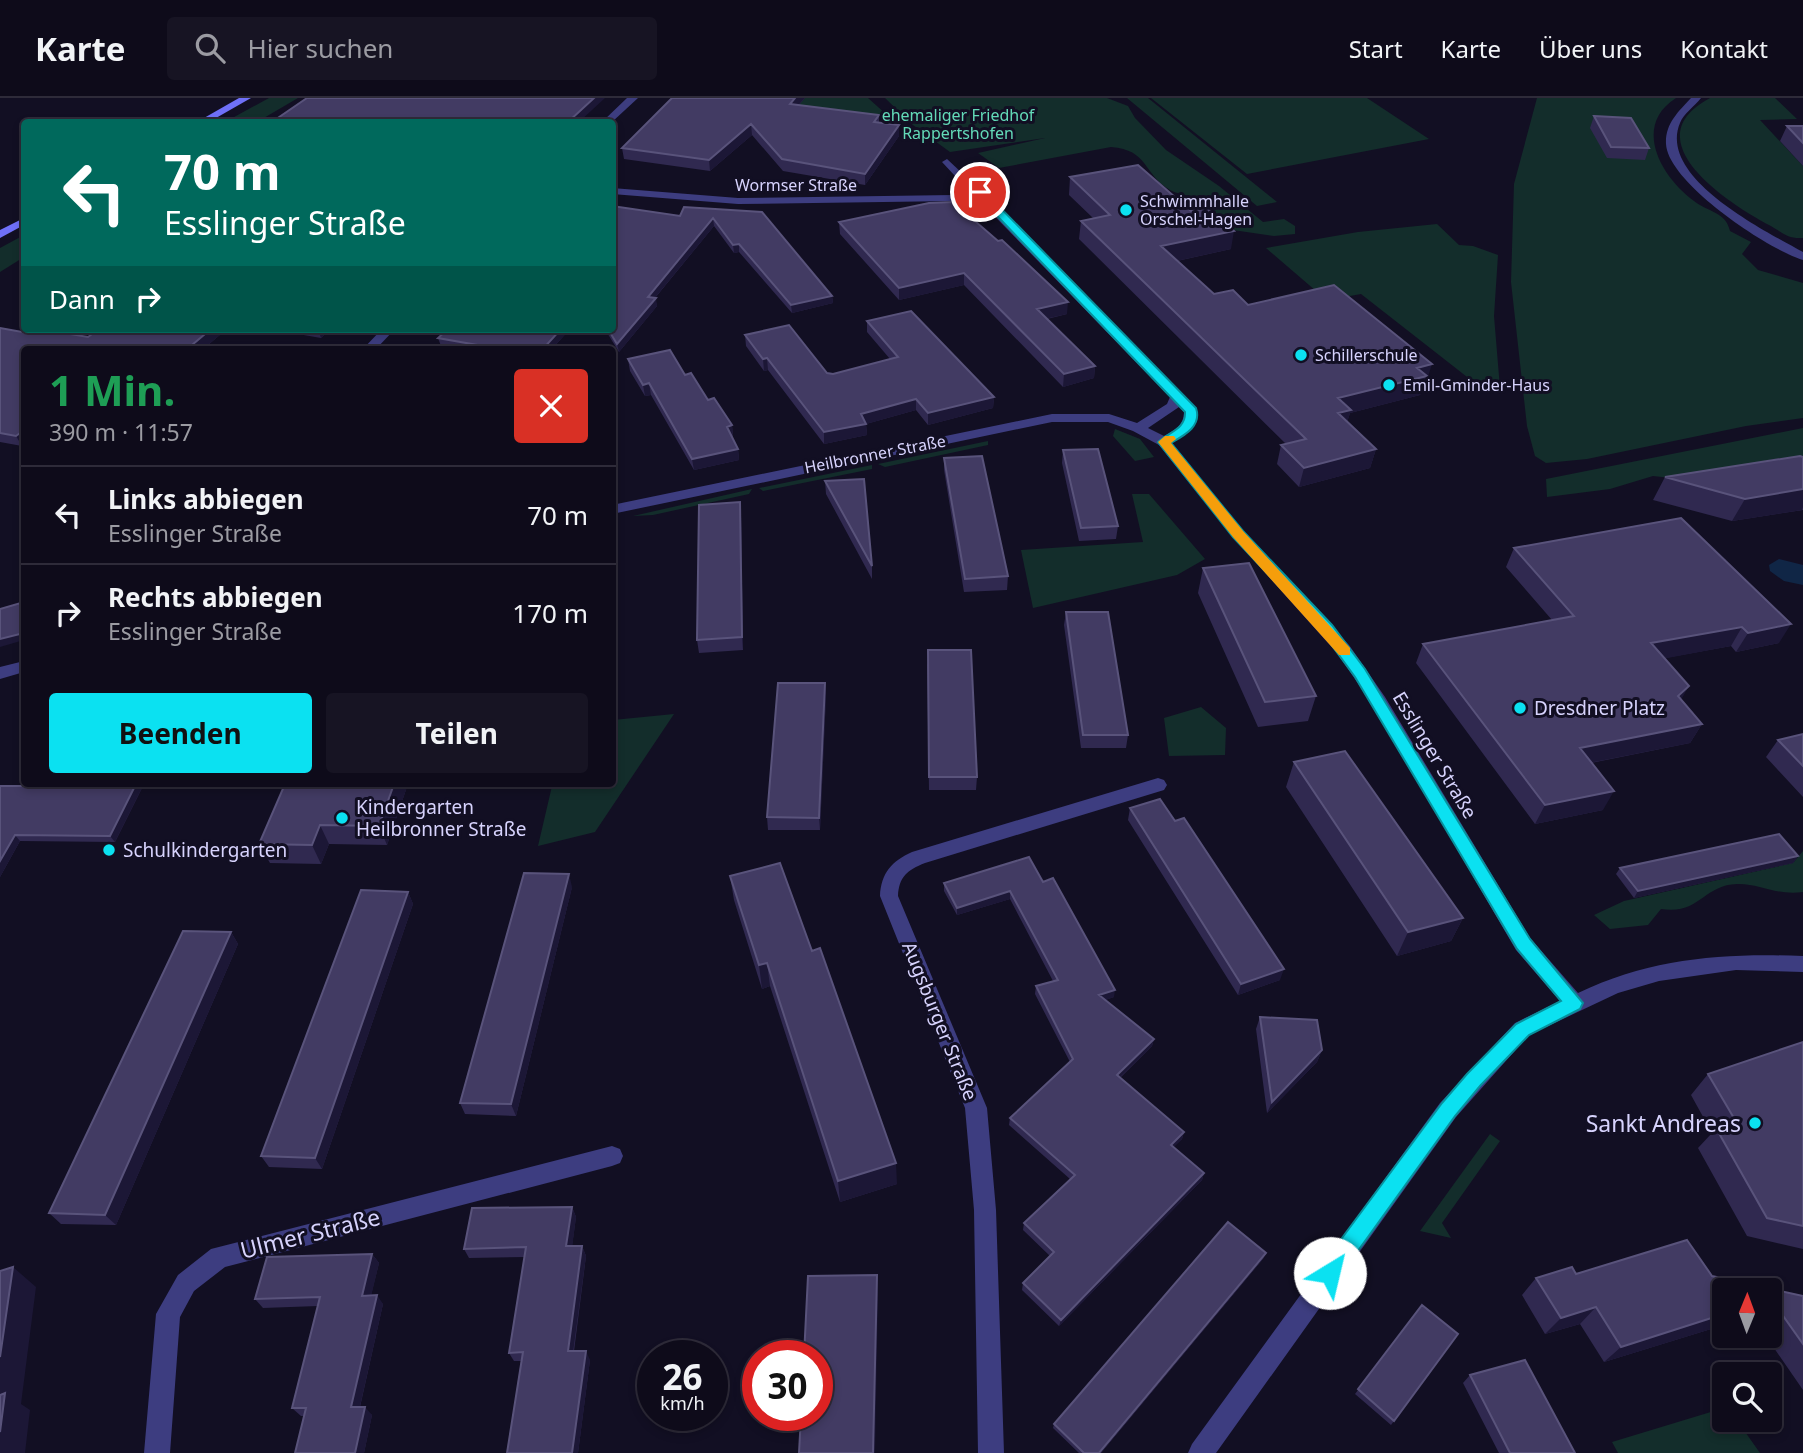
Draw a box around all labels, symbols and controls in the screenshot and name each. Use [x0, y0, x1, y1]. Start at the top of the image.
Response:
search box [167, 17, 657, 80]
text: Karte [35, 26, 125, 71]
icon: search [191, 29, 229, 67]
text: Hier suchen [247, 30, 393, 66]
text: Start [1349, 32, 1403, 65]
text: Karte [1441, 32, 1501, 65]
text: Über uns [1539, 32, 1642, 65]
text: Kontakt [1680, 32, 1768, 65]
park label: ehemaliger Friedhof Rappertshofen [882, 104, 1036, 144]
text: 70 m [164, 138, 281, 204]
icon: left [49, 147, 140, 238]
pin [950, 162, 1010, 222]
icon: arrive [961, 173, 999, 211]
street label: Wormser Straße [735, 174, 857, 196]
place label: Schwimmhalle Orschel-Hagen [1140, 190, 1252, 230]
text: Esslinger Straße [164, 201, 406, 244]
marker: Schwimmhalle Orschel-Hagen [1118, 202, 1134, 218]
icon: right [129, 280, 167, 318]
text: Dann [49, 281, 115, 317]
place label: Schillerschule [1315, 344, 1418, 366]
marker: Schillerschule [1293, 347, 1309, 363]
text: 1 Min. [49, 361, 175, 418]
button: close [514, 369, 588, 443]
place label: Emil-Gminder-Haus [1403, 374, 1550, 396]
marker: Emil-Gminder-Haus [1381, 377, 1397, 393]
text: 390 m · 11:57 [49, 416, 193, 448]
street label: Heilbronner Straße [802, 430, 948, 478]
text: Links abbiegen [108, 481, 304, 517]
icon: left [49, 496, 87, 534]
text: 70 m [527, 497, 588, 533]
text: Esslinger Straße [108, 517, 282, 549]
text: Rechts abbiegen [108, 579, 323, 615]
icon: right [49, 594, 87, 632]
text: 170 m [512, 595, 588, 631]
text: Esslinger Straße [108, 615, 282, 647]
street label: Esslinger Straße [1387, 687, 1483, 823]
button: Beenden [49, 693, 312, 773]
button: Teilen [326, 693, 588, 773]
place label: Dresdner Platz [1534, 695, 1665, 721]
marker: Dresdner Platz [1512, 700, 1528, 716]
place label: Kindergarten Heilbronner Straße [356, 794, 526, 842]
marker: Kindergarten Heilbronner Straße [334, 810, 350, 826]
place label: Schulkindergarten [123, 837, 287, 863]
marker: Schulkindergarten [101, 842, 117, 858]
street label: Augsburger Straße [896, 938, 984, 1104]
place label: Sankt Andreas [1586, 1107, 1741, 1139]
marker: Sankt Andreas [1747, 1115, 1763, 1131]
street label: Ulmer Straße [237, 1200, 383, 1266]
position arrow [1293, 1236, 1367, 1310]
north arrow [1712, 1278, 1782, 1348]
map controls [1712, 1278, 1782, 1432]
speed limit sign: 30 [742, 1340, 833, 1431]
text: 26 [662, 1353, 703, 1400]
button: search [1712, 1362, 1782, 1432]
text: km/h [660, 1391, 705, 1415]

